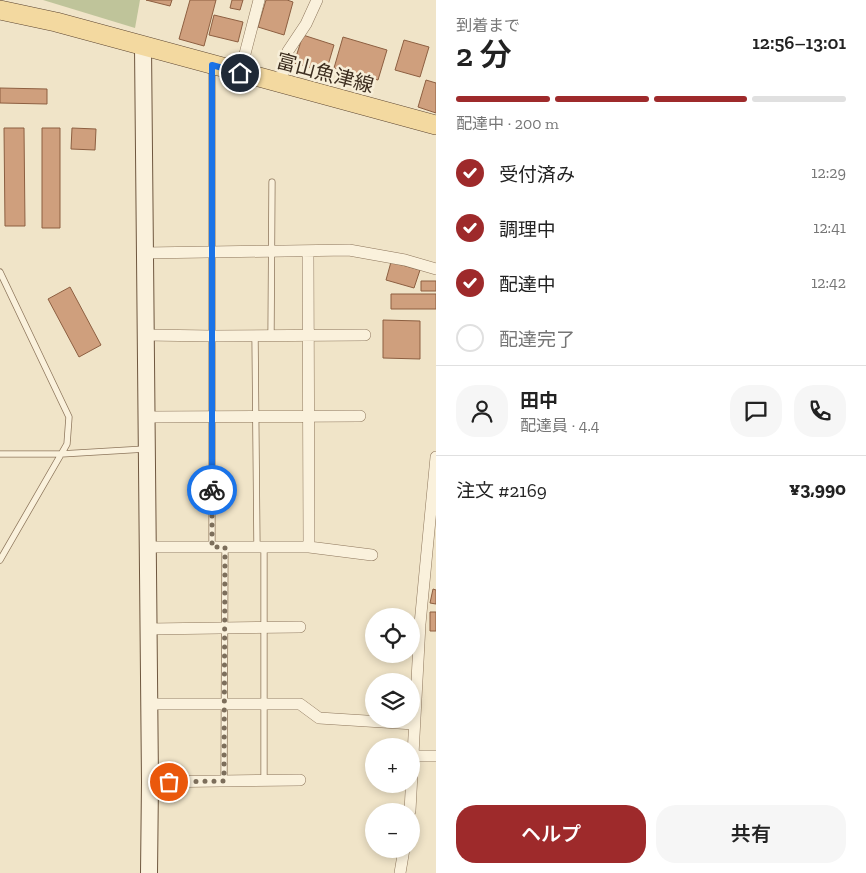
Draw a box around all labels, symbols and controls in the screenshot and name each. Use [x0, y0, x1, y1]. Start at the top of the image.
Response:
text: 到着まで [456, 16, 520, 35]
text: 12:56–13:01 [752, 31, 846, 54]
text: 2 分 [456, 36, 511, 74]
street label: 富山魚津線 [274, 48, 376, 98]
pin [219, 52, 261, 94]
icon: home [226, 59, 254, 87]
text: 配達中 · 200 m [456, 114, 559, 133]
icon: check [456, 159, 484, 187]
text: 受付済み [499, 163, 575, 186]
text: 12:29 [811, 163, 846, 182]
icon: check [456, 214, 484, 242]
text: 調理中 [499, 218, 556, 241]
text: 12:41 [813, 218, 846, 237]
icon: check [456, 269, 484, 297]
text: 配達中 [499, 273, 556, 296]
text: 12:42 [811, 273, 846, 292]
text: 配達完了 [499, 328, 575, 351]
button: person [456, 385, 508, 437]
button: chat [730, 385, 782, 437]
button: phone [794, 385, 846, 437]
text: 田中 [520, 389, 558, 412]
text: 配達員 · 4.4 [520, 416, 599, 435]
courier [187, 465, 237, 515]
icon: bike [198, 476, 226, 504]
text: ¥3,990 [789, 477, 846, 500]
text: 注文 #2169 [456, 479, 547, 502]
map controls [365, 608, 420, 858]
button: locate [365, 608, 420, 663]
button: layers [365, 673, 420, 728]
button: + [365, 738, 420, 793]
pin [148, 761, 190, 803]
icon: bag [155, 768, 183, 796]
button: − [365, 803, 420, 858]
button: ヘルプ [456, 805, 646, 863]
button: 共有 [656, 805, 846, 863]

